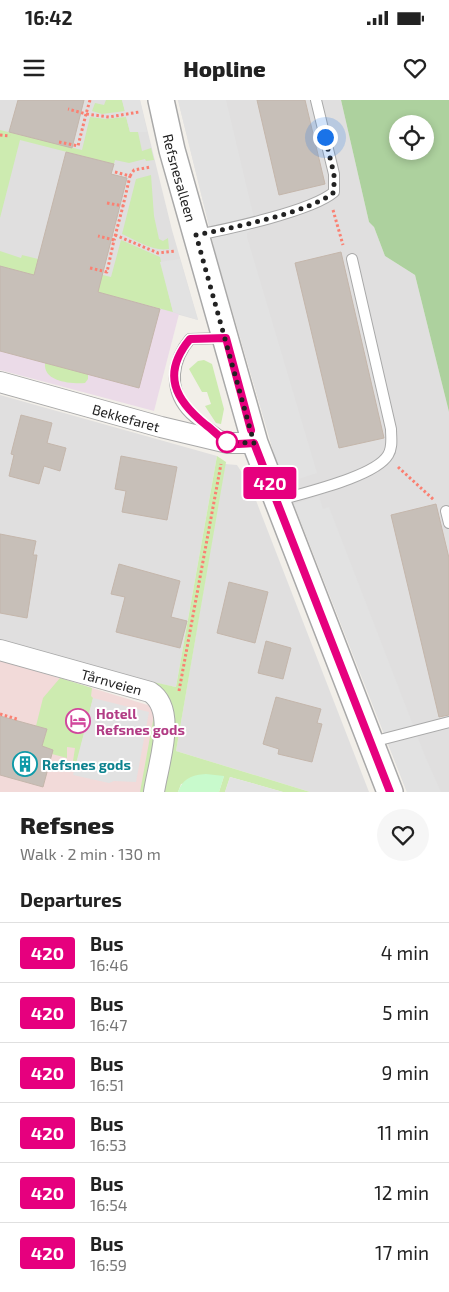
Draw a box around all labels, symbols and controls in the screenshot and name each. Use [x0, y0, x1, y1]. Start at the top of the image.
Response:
text: 16:42 [25, 6, 72, 29]
icon: menu [20, 54, 48, 82]
icon: heart [401, 54, 429, 82]
text: Hopline [183, 55, 266, 81]
map controls [389, 115, 434, 160]
button: locate [389, 115, 434, 160]
your location [313, 125, 338, 150]
street label: Refsnesalleen [160, 132, 200, 224]
street label: Bekkefaret [91, 400, 162, 435]
unlabelled marker [216, 431, 238, 453]
line badge: 420 [241, 467, 299, 499]
text: 420 [253, 472, 287, 494]
street label: Tårnveien [79, 665, 144, 698]
place label: Hotell Refsnes gods [96, 705, 185, 738]
hotel icon: Hotell Refsnes gods [65, 708, 91, 734]
building icon: Refsnes gods [12, 751, 38, 777]
place label: Refsnes gods [42, 756, 131, 773]
button: heart [377, 809, 429, 861]
text: Refsnes [20, 810, 114, 839]
text: Walk · 2 min · 130 m [20, 844, 161, 863]
text: Departures [20, 888, 122, 911]
text: Bus [90, 932, 124, 955]
text: 4 min [381, 941, 429, 964]
text: 420 [31, 942, 64, 964]
text: 16:46 [90, 955, 128, 974]
text: Bus [90, 992, 124, 1015]
text: 5 min [382, 1001, 429, 1024]
text: 420 [31, 1002, 64, 1024]
text: 16:47 [90, 1015, 127, 1034]
text: Bus [90, 1052, 124, 1075]
text: 9 min [381, 1061, 429, 1084]
text: 420 [31, 1062, 64, 1084]
text: 16:51 [90, 1075, 124, 1094]
text: Bus [90, 1112, 124, 1135]
text: 11 min [377, 1121, 429, 1144]
text: 420 [31, 1122, 64, 1144]
text: 16:53 [90, 1135, 127, 1154]
text: Bus [90, 1172, 124, 1195]
text: 12 min [374, 1181, 429, 1204]
text: 420 [31, 1182, 64, 1204]
text: 16:54 [90, 1195, 128, 1214]
text: Bus [90, 1232, 124, 1255]
text: 17 min [375, 1241, 429, 1264]
text: 420 [31, 1242, 64, 1264]
text: 16:59 [90, 1255, 127, 1274]

